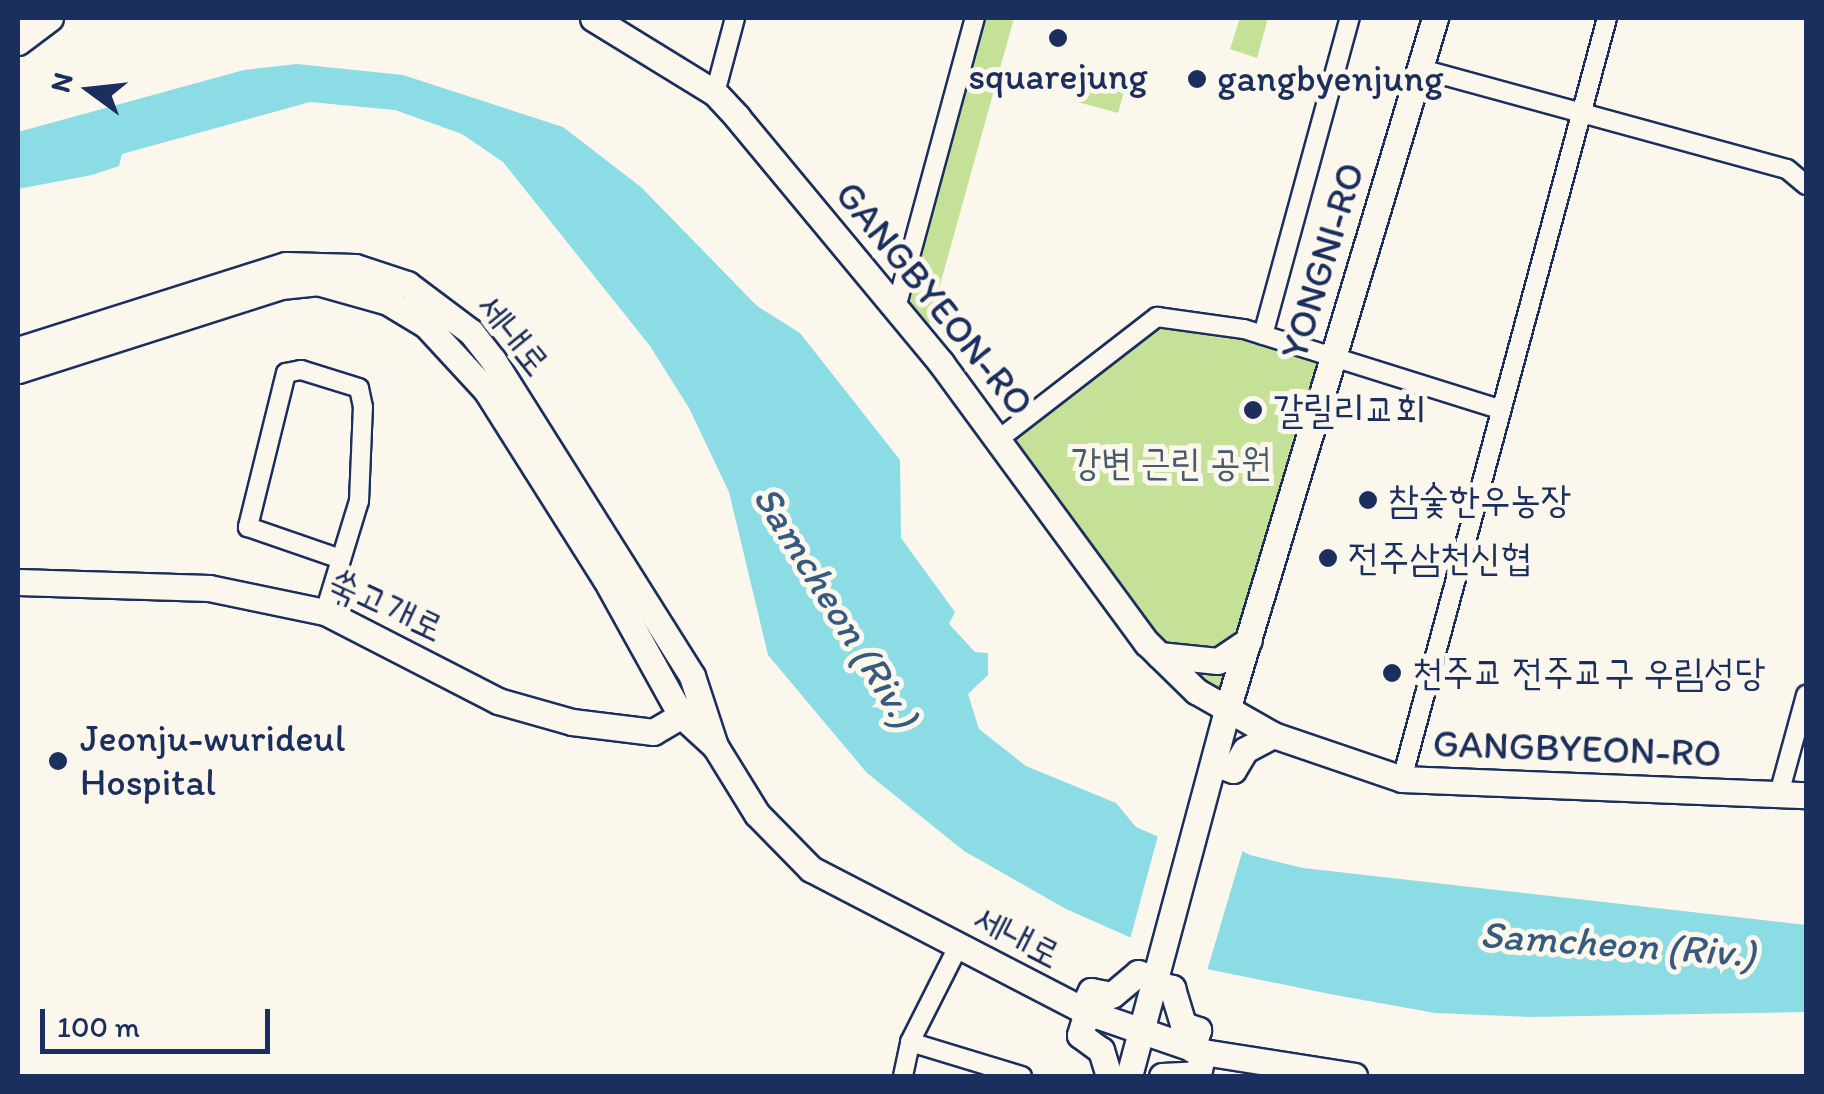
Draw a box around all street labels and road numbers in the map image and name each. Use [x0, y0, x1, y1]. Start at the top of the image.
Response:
street label: YONGNI-RO [1272, 157, 1374, 365]
street label: GANGBYEON-RO [826, 173, 1042, 425]
street label: 세내로 [466, 285, 560, 385]
street label: 쑥고개로 [321, 558, 451, 652]
street label: GANGBYEON-RO [1432, 721, 1722, 777]
street label: 세내로 [966, 896, 1068, 978]

